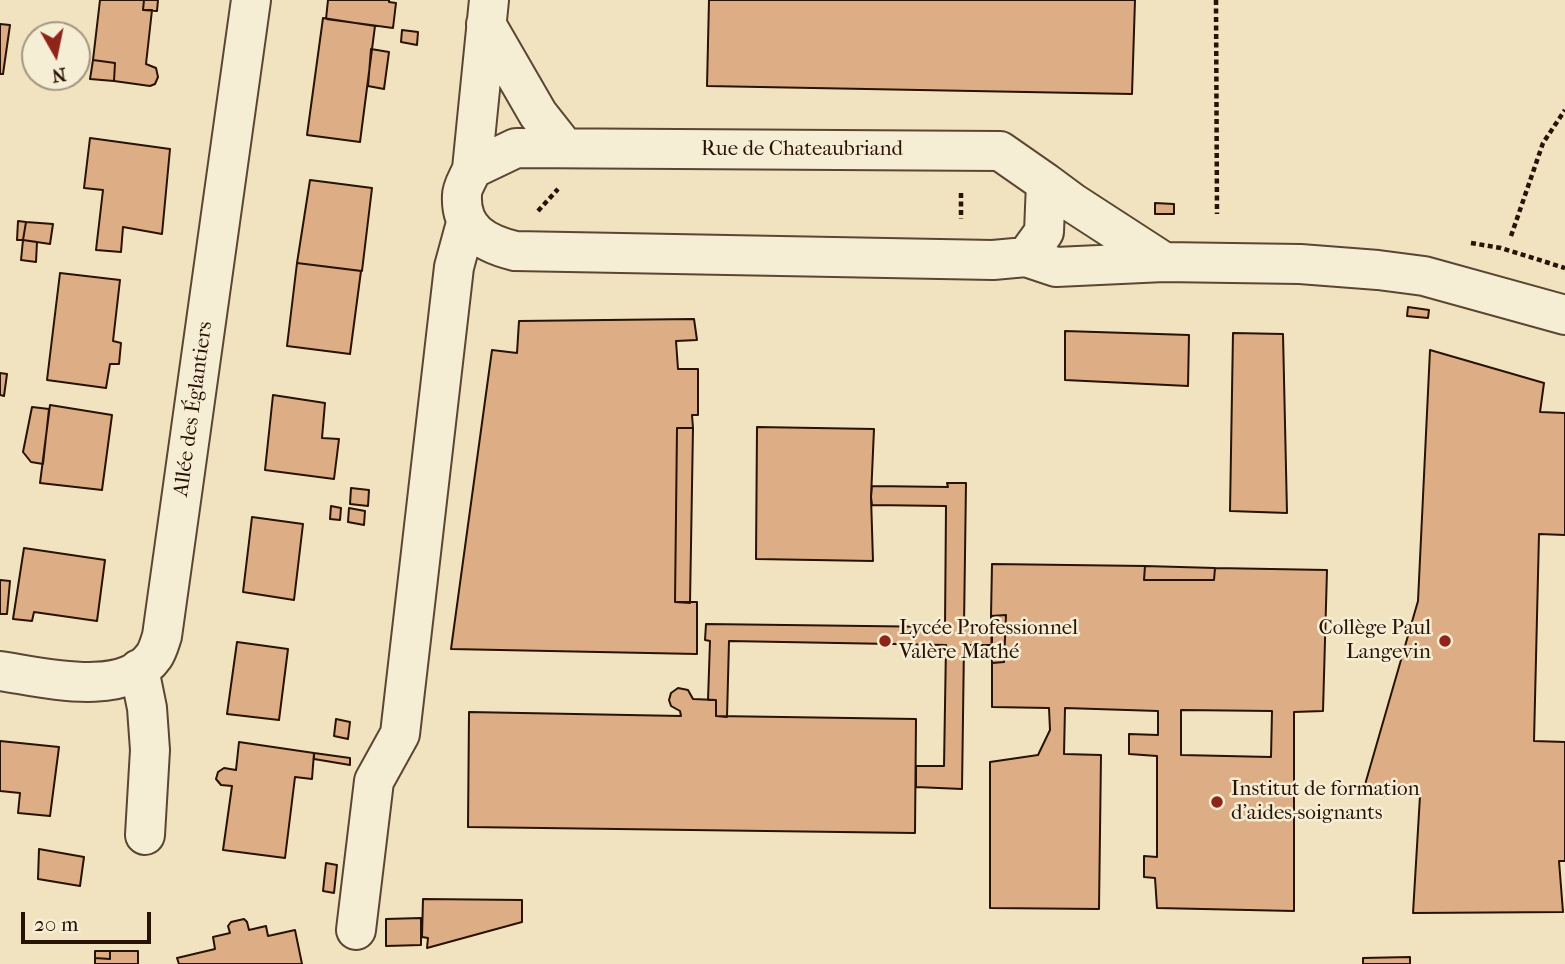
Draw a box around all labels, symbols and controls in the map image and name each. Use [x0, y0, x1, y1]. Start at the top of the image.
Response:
north arrow [21, 21, 91, 91]
text: N [50, 63, 68, 87]
street label: Rue de Chateaubriand [701, 137, 903, 163]
street label: Allée des Églantiers [169, 320, 219, 498]
place label: Lycée Professionnel Valère Mathé [899, 616, 1078, 666]
place label: Collège Paul Langevin [1319, 616, 1431, 666]
marker: Lycée Professionnel Valère Mathé [877, 633, 893, 649]
marker: Collège Paul Langevin [1437, 633, 1453, 649]
place label: Institut de formation d'aides-soignants [1231, 777, 1420, 827]
marker: Institut de formation d'aides-soignants [1209, 794, 1225, 810]
scale bar [24, 898, 154, 942]
text: 20 m [34, 912, 78, 936]

